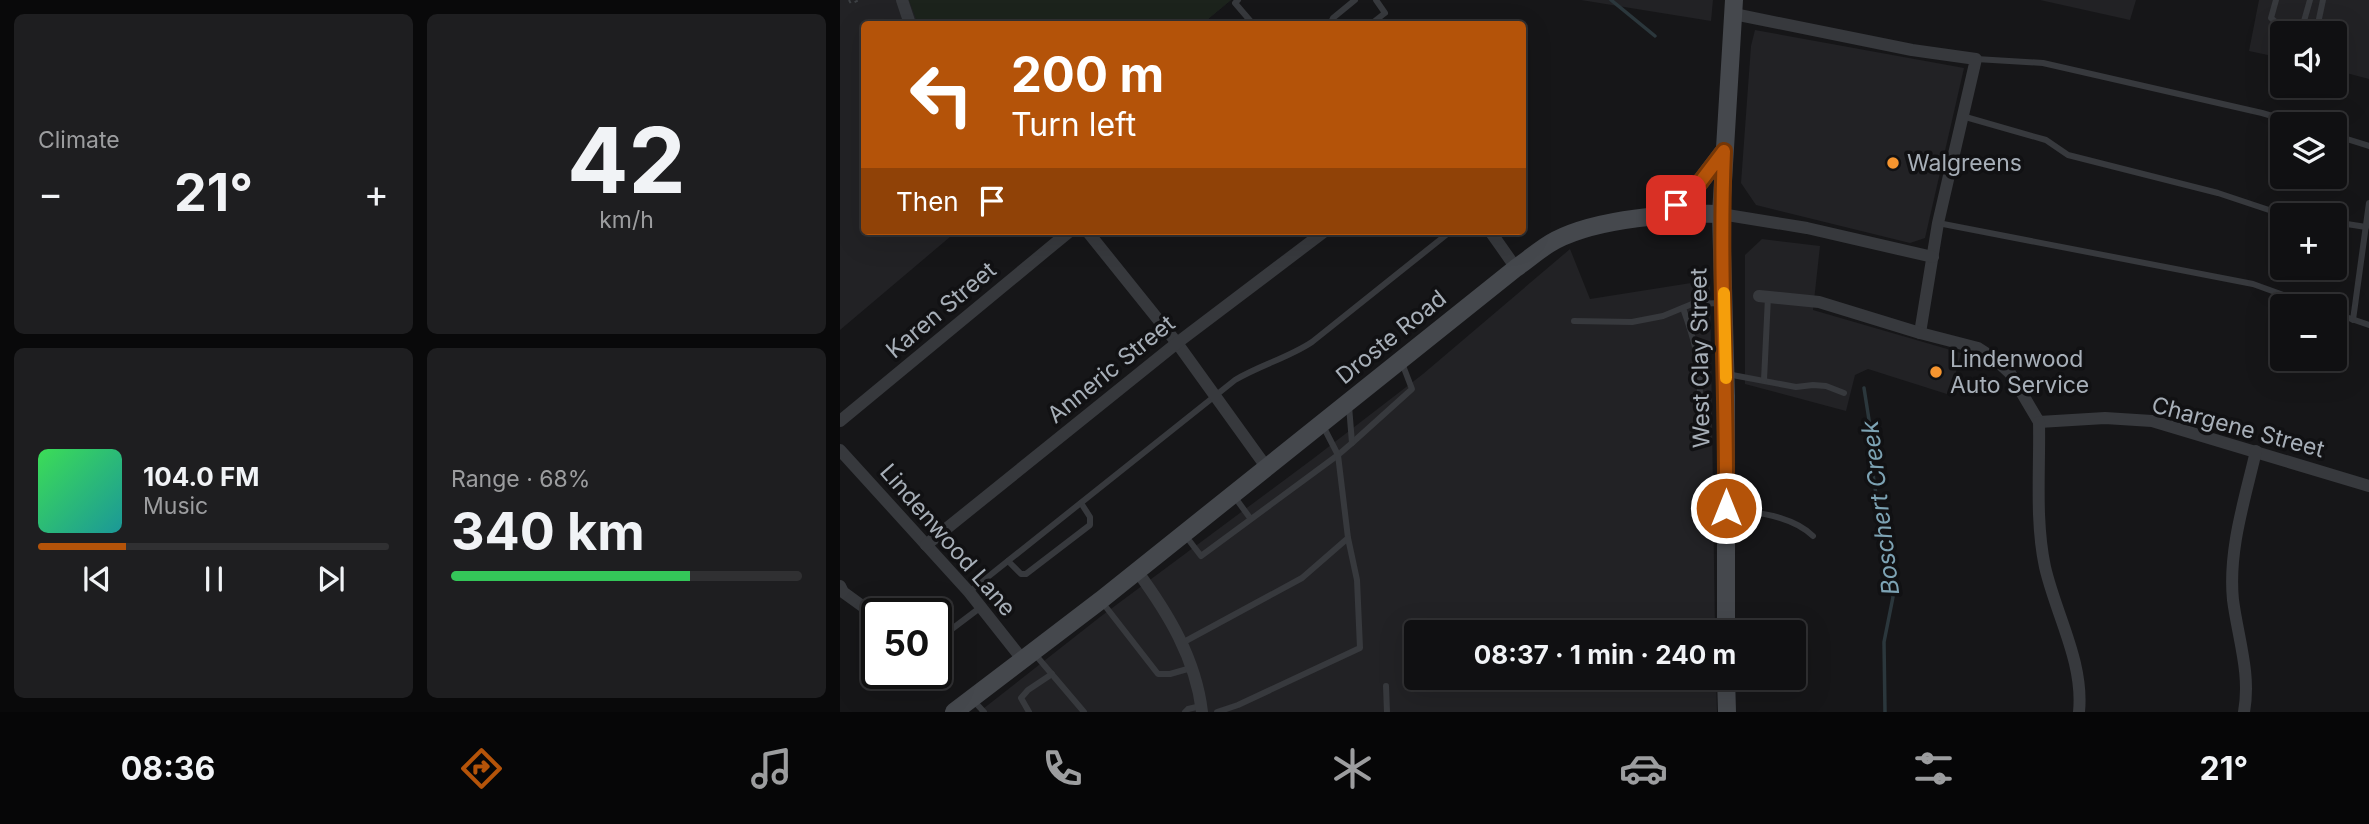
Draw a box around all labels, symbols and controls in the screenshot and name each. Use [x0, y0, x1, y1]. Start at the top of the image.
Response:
map controls [2270, 21, 2347, 371]
button: sound [2270, 21, 2347, 98]
text: 200 m [1011, 45, 1164, 104]
icon: left [896, 49, 987, 140]
text: 42 [567, 105, 686, 215]
text: Turn left [1011, 105, 1136, 144]
button: layers [2270, 112, 2347, 189]
text: Climate [38, 126, 120, 154]
place label: Walgreens [1907, 149, 2022, 177]
marker: Walgreens [1885, 155, 1901, 171]
text: 21° [174, 161, 253, 224]
text: − [38, 170, 63, 216]
text: + [364, 170, 389, 216]
pin [1646, 175, 1706, 235]
icon: arrive [973, 182, 1011, 220]
text: Then [896, 186, 959, 217]
icon: arrive [1657, 186, 1695, 224]
button: + [2270, 203, 2347, 280]
text: km/h [599, 206, 654, 234]
street label: Karen Street [880, 256, 1002, 364]
street label: West Clay Street [1684, 267, 1716, 448]
street label: Droste Road [1330, 284, 1452, 390]
button: − [2270, 294, 2347, 371]
street label: Anneric Street [1042, 309, 1181, 429]
place label: Lindenwood Auto Service [1950, 345, 2089, 399]
marker: Lindenwood Auto Service [1928, 364, 1944, 380]
street label: Chargene Street [2149, 391, 2328, 464]
water label: Boschert Creek [1855, 418, 1905, 597]
street label: Lindenwood Lane [874, 458, 1022, 622]
text: 104.0 FM [143, 461, 260, 492]
text: Range · 68% [451, 465, 590, 493]
position arrow [1689, 471, 1763, 545]
text: Music [143, 492, 208, 520]
text: 340 km [451, 500, 645, 563]
icon: previous [78, 560, 116, 598]
icon: pause [195, 560, 233, 598]
icon: next [312, 560, 350, 598]
speed limit sign: 50 [861, 598, 952, 689]
text: 08:37 · 1 min · 240 m [1474, 639, 1736, 670]
icon: directions [457, 744, 506, 793]
icon: music [747, 744, 796, 793]
icon: phone [1038, 744, 1087, 793]
icon: climate [1328, 744, 1377, 793]
icon: car [1619, 744, 1668, 793]
icon: filters [1909, 744, 1958, 793]
text: 08:36 [121, 749, 215, 788]
text: 21° [2200, 749, 2248, 788]

